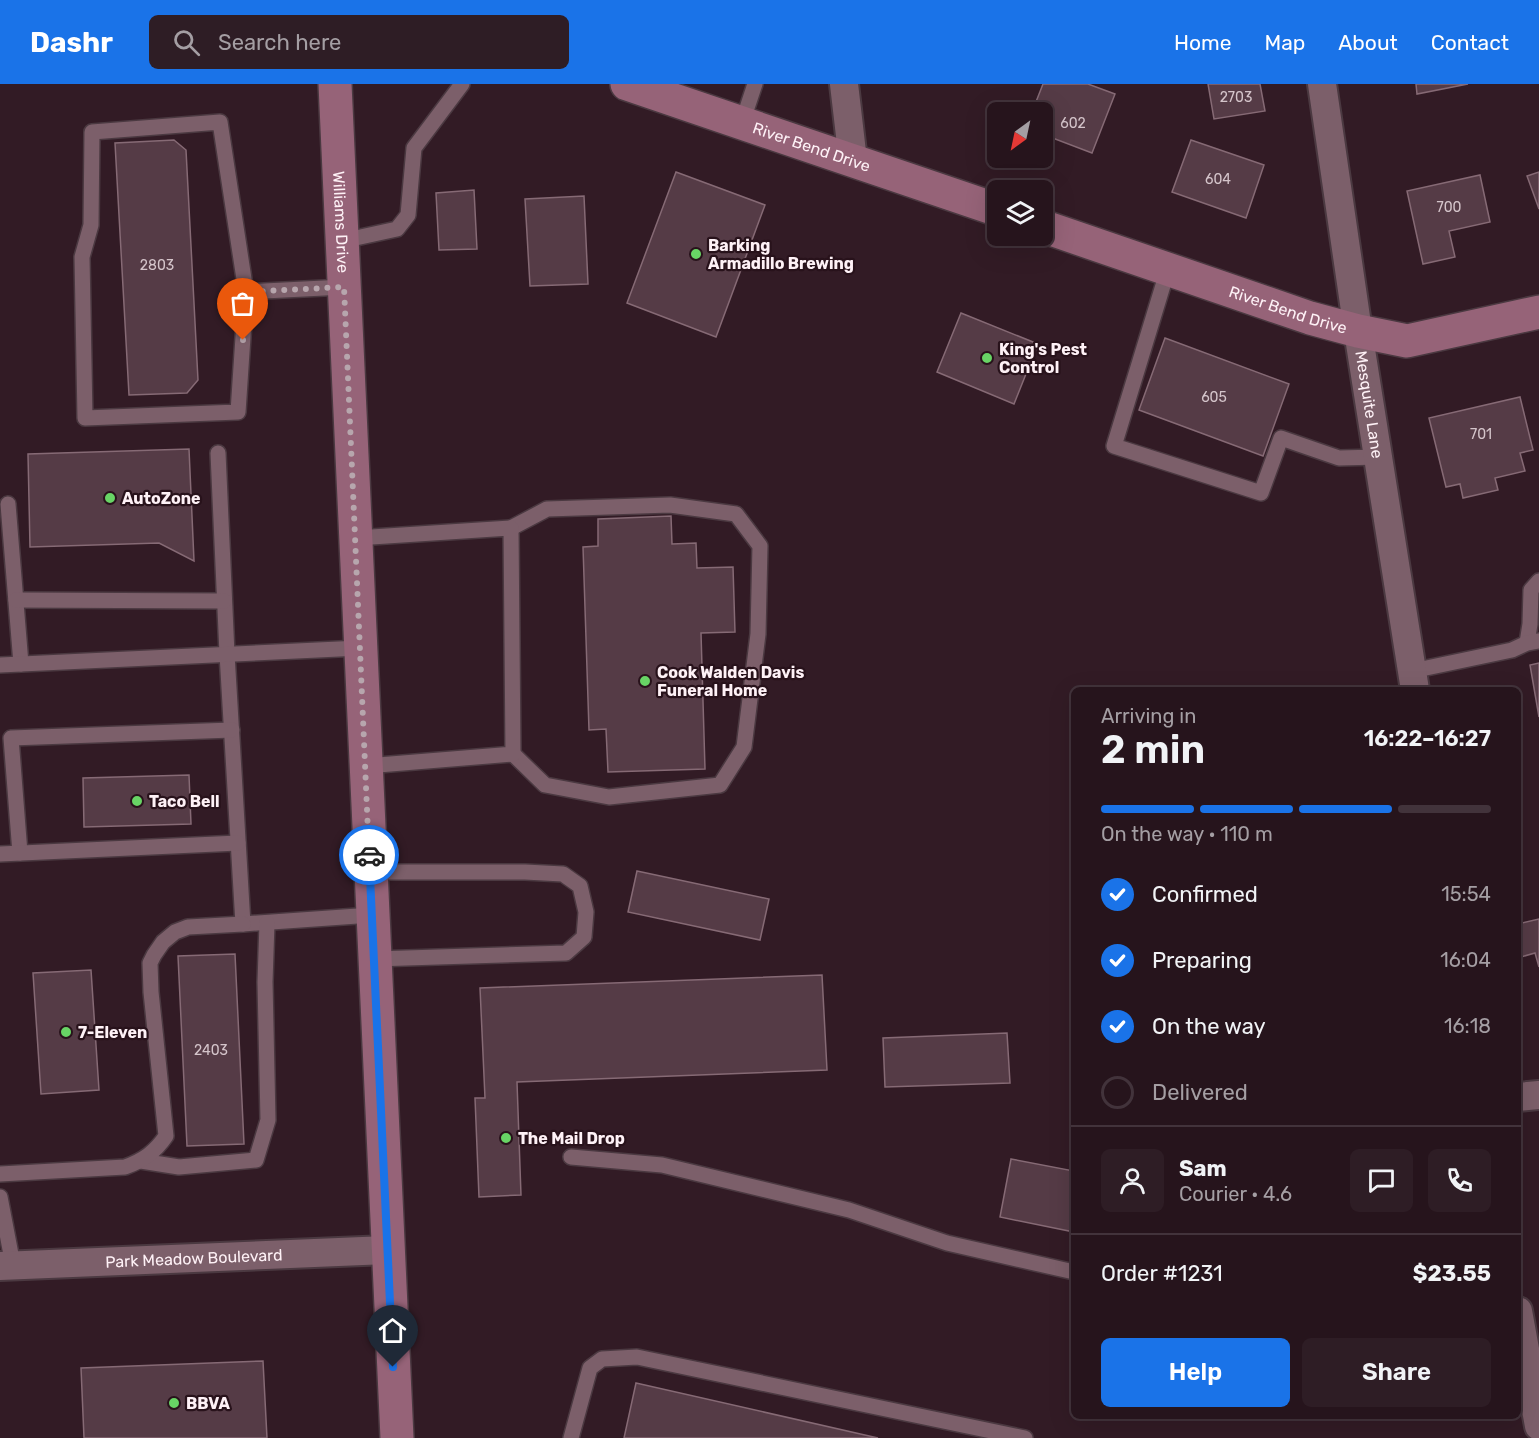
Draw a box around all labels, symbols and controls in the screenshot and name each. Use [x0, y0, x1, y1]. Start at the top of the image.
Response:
search box [149, 15, 569, 69]
text: Dashr [30, 26, 113, 59]
icon: search [170, 26, 203, 59]
text: Search here [218, 29, 341, 56]
text: Home [1174, 30, 1231, 55]
text: Map [1264, 30, 1305, 55]
text: About [1338, 30, 1398, 55]
text: Contact [1431, 30, 1509, 55]
house number: 2703 [1220, 89, 1252, 106]
north arrow [987, 102, 1053, 168]
map controls [987, 102, 1053, 246]
house number: 602 [1060, 115, 1086, 132]
street label: River Bend Drive [750, 118, 873, 176]
street label: Williams Drive [329, 170, 353, 273]
house number: 604 [1205, 171, 1231, 188]
button: layers [987, 180, 1053, 246]
house number: 700 [1437, 199, 1462, 216]
place label: Barking Armadillo Brewing [708, 236, 854, 273]
marker: Barking Armadillo Brewing [689, 247, 703, 261]
house number: 2803 [140, 257, 174, 274]
pin [217, 278, 268, 340]
street label: River Bend Drive [1227, 282, 1349, 338]
icon: bag [226, 287, 259, 320]
place label: King's Pest Control [999, 340, 1087, 377]
street label: Mesquite Lane [1351, 349, 1387, 460]
marker: King's Pest Control [980, 351, 994, 365]
house number: 605 [1201, 389, 1227, 406]
house number: 701 [1470, 426, 1492, 443]
place label: AutoZone [122, 489, 201, 508]
marker: AutoZone [103, 491, 117, 505]
place label: Cook Walden Davis Funeral Home [657, 663, 804, 700]
marker: Cook Walden Davis Funeral Home [638, 674, 652, 688]
text: Arriving in [1101, 704, 1196, 728]
text: 16:22–16:27 [1364, 725, 1491, 752]
text: 2 min [1101, 727, 1205, 773]
place label: Taco Bell [149, 792, 220, 811]
marker: Taco Bell [130, 794, 144, 808]
text: On the way · 110 m [1101, 822, 1273, 846]
courier [339, 825, 399, 885]
icon: car [353, 839, 386, 872]
icon: check [1101, 878, 1134, 911]
text: Confirmed [1152, 881, 1258, 908]
text: 15:54 [1441, 882, 1491, 906]
icon: check [1101, 944, 1134, 977]
text: Preparing [1152, 947, 1252, 974]
text: 16:04 [1440, 948, 1491, 972]
icon: check [1101, 1010, 1134, 1043]
text: On the way [1152, 1013, 1266, 1040]
text: 16:18 [1444, 1014, 1491, 1038]
place label: 7-Eleven [78, 1023, 147, 1042]
marker: 7-Eleven [59, 1025, 73, 1039]
house number: 2403 [194, 1042, 228, 1059]
text: Delivered [1152, 1079, 1248, 1106]
place label: The Mail Drop [518, 1129, 625, 1148]
marker: The Mail Drop [499, 1131, 513, 1145]
button: person [1101, 1149, 1164, 1212]
button: chat [1350, 1149, 1413, 1212]
button: phone [1428, 1149, 1491, 1212]
text: Sam [1179, 1155, 1227, 1182]
text: Courier · 4.6 [1179, 1182, 1292, 1206]
street label: Park Meadow Boulevard [105, 1245, 283, 1272]
text: Order #1231 [1101, 1260, 1223, 1287]
text: $23.55 [1413, 1260, 1491, 1287]
pin [367, 1305, 418, 1367]
icon: home [376, 1314, 409, 1347]
button: Help [1101, 1338, 1290, 1407]
button: Share [1302, 1338, 1491, 1407]
place label: BBVA [186, 1394, 230, 1413]
marker: BBVA [167, 1396, 181, 1410]

